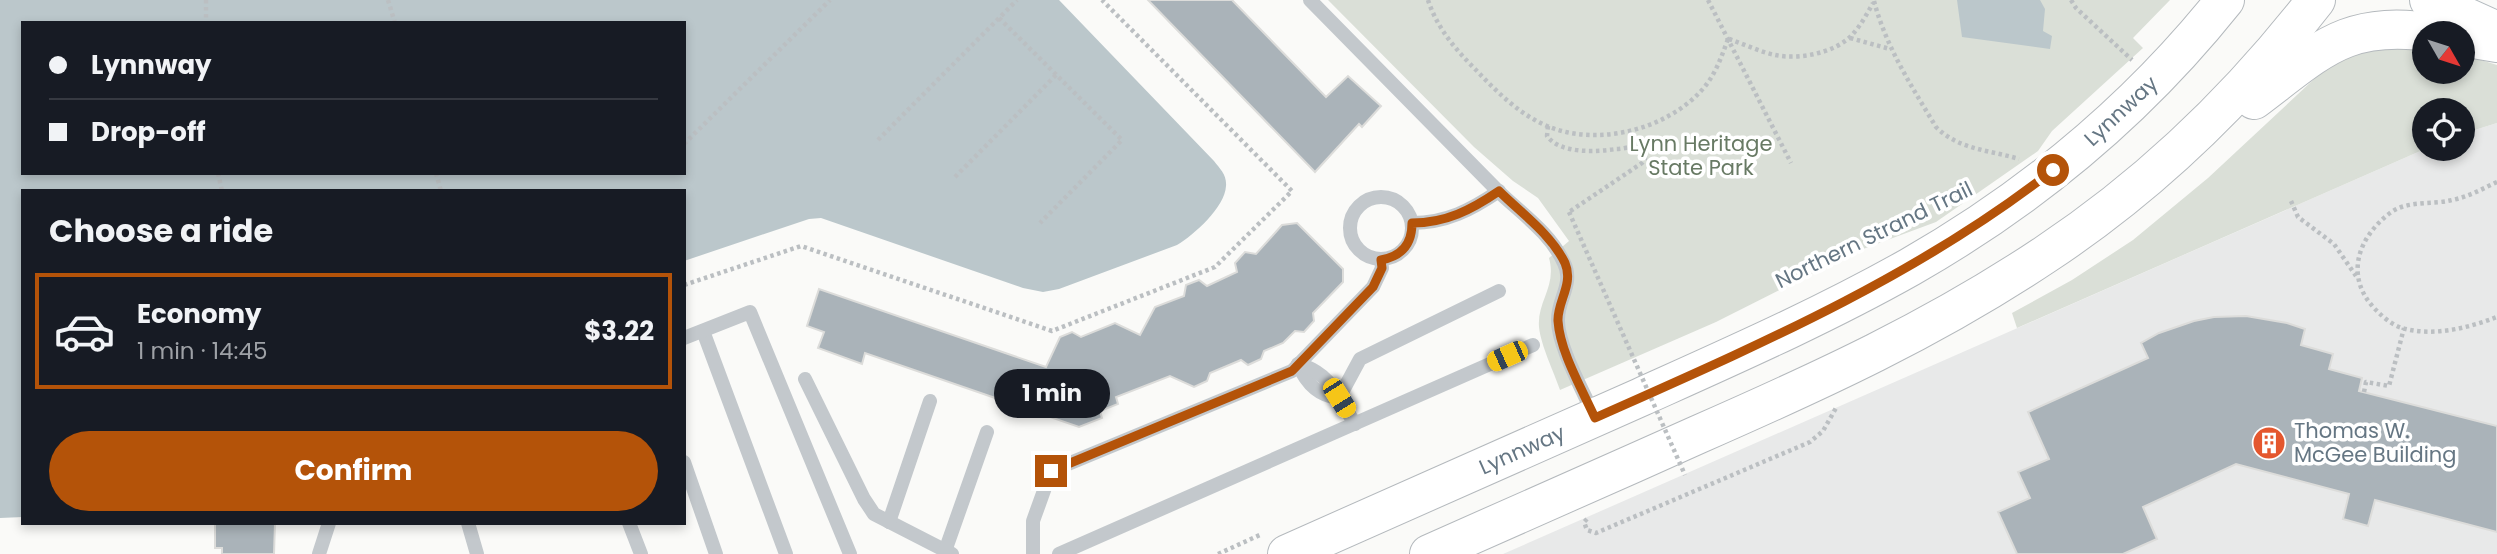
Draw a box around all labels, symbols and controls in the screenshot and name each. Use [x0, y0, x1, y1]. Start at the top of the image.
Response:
north arrow [2412, 21, 2474, 84]
map controls [2412, 21, 2475, 161]
text: Lynnway [91, 47, 211, 83]
street label: Lynnway [2077, 69, 2164, 152]
button: locate [2412, 98, 2475, 161]
text: Drop-off [91, 114, 206, 150]
park label: Lynn Heritage State Park [1630, 129, 1773, 182]
route start [2037, 154, 2069, 186]
street label: Northern Strand Trail [1770, 174, 1977, 295]
text: Choose a ride [49, 208, 273, 253]
text: Economy [137, 296, 261, 332]
icon: car [53, 300, 116, 363]
text: $3.22 [584, 313, 654, 349]
text: 1 min · 14:45 [137, 335, 267, 367]
car [1484, 338, 1531, 374]
callout: 1 min [993, 370, 1109, 419]
car [1319, 375, 1360, 421]
text: 1 min [1022, 377, 1082, 409]
place label: Thomas W. McGee Building [2294, 416, 2456, 469]
street label: Lynnway [1474, 418, 1569, 481]
building icon: Thomas W. McGee Building [2250, 424, 2288, 462]
button: Confirm [49, 431, 658, 511]
route end [1035, 455, 1067, 487]

